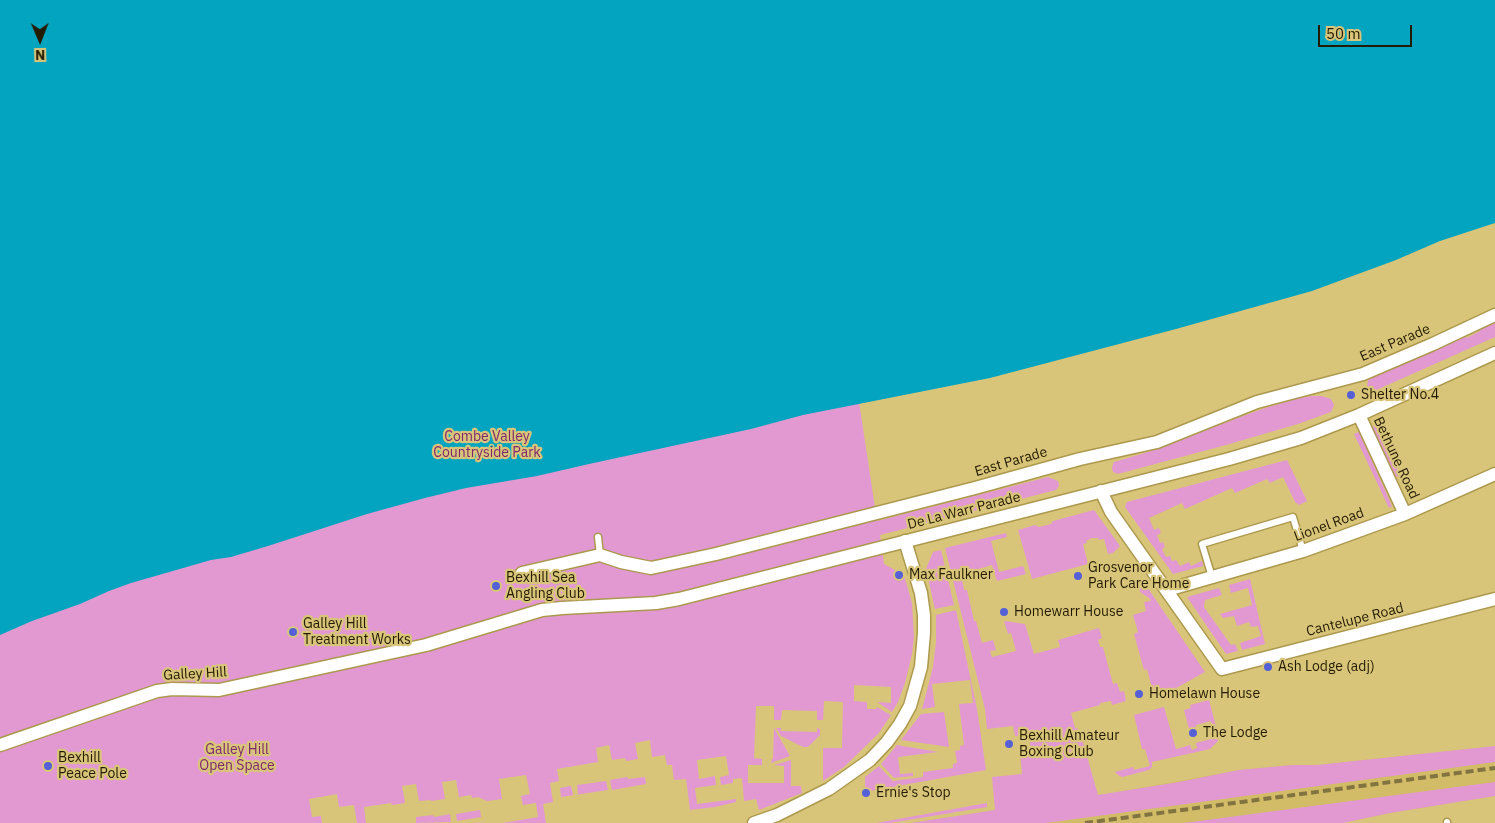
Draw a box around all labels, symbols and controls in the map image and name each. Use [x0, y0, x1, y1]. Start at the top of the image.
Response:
north arrow [15, 15, 65, 65]
scale bar [1320, 15, 1414, 47]
text: 50 m [1326, 24, 1361, 43]
text: N [35, 46, 45, 64]
street label: East Parade [1357, 321, 1433, 365]
place label: Shelter No.4 [1361, 387, 1439, 403]
marker: Shelter No.4 [1345, 389, 1357, 401]
street label: Bethune Road [1370, 414, 1422, 502]
park label: Combe Valley Countryside Park [433, 429, 541, 462]
street label: East Parade [973, 444, 1049, 480]
street label: De La Warr Parade [906, 489, 1022, 533]
street label: Lionel Road [1292, 505, 1366, 545]
place label: Grosvenor Park Care Home [1088, 560, 1190, 592]
place label: Max Faulkner [909, 567, 993, 583]
marker: Max Faulkner [893, 569, 905, 581]
place label: Bexhill Sea Angling Club [506, 570, 585, 602]
marker: Grosvenor Park Care Home [1072, 570, 1084, 582]
marker: Bexhill Sea Angling Club [490, 580, 502, 592]
street label: Cantelupe Road [1305, 600, 1405, 640]
place label: Homewarr House [1014, 604, 1123, 620]
marker: Homewarr House [998, 606, 1010, 618]
place label: Galley Hill Treatment Works [303, 616, 411, 648]
marker: Galley Hill Treatment Works [287, 626, 299, 638]
place label: Ash Lodge (adj) [1278, 659, 1375, 675]
marker: Ash Lodge (adj) [1262, 661, 1274, 673]
street label: Galley Hill [163, 664, 227, 684]
place label: Homelawn House [1149, 686, 1260, 702]
marker: Homelawn House [1133, 688, 1145, 700]
place label: The Lodge [1203, 725, 1268, 741]
marker: The Lodge [1187, 727, 1199, 739]
place label: Bexhill Amateur Boxing Club [1019, 728, 1119, 760]
marker: Bexhill Amateur Boxing Club [1003, 738, 1015, 750]
park label: Galley Hill Open Space [199, 742, 275, 774]
place label: Bexhill Peace Pole [58, 750, 127, 782]
marker: Bexhill Peace Pole [42, 760, 54, 772]
place label: Ernie's Stop [876, 785, 951, 801]
marker: Ernie's Stop [860, 787, 872, 799]

